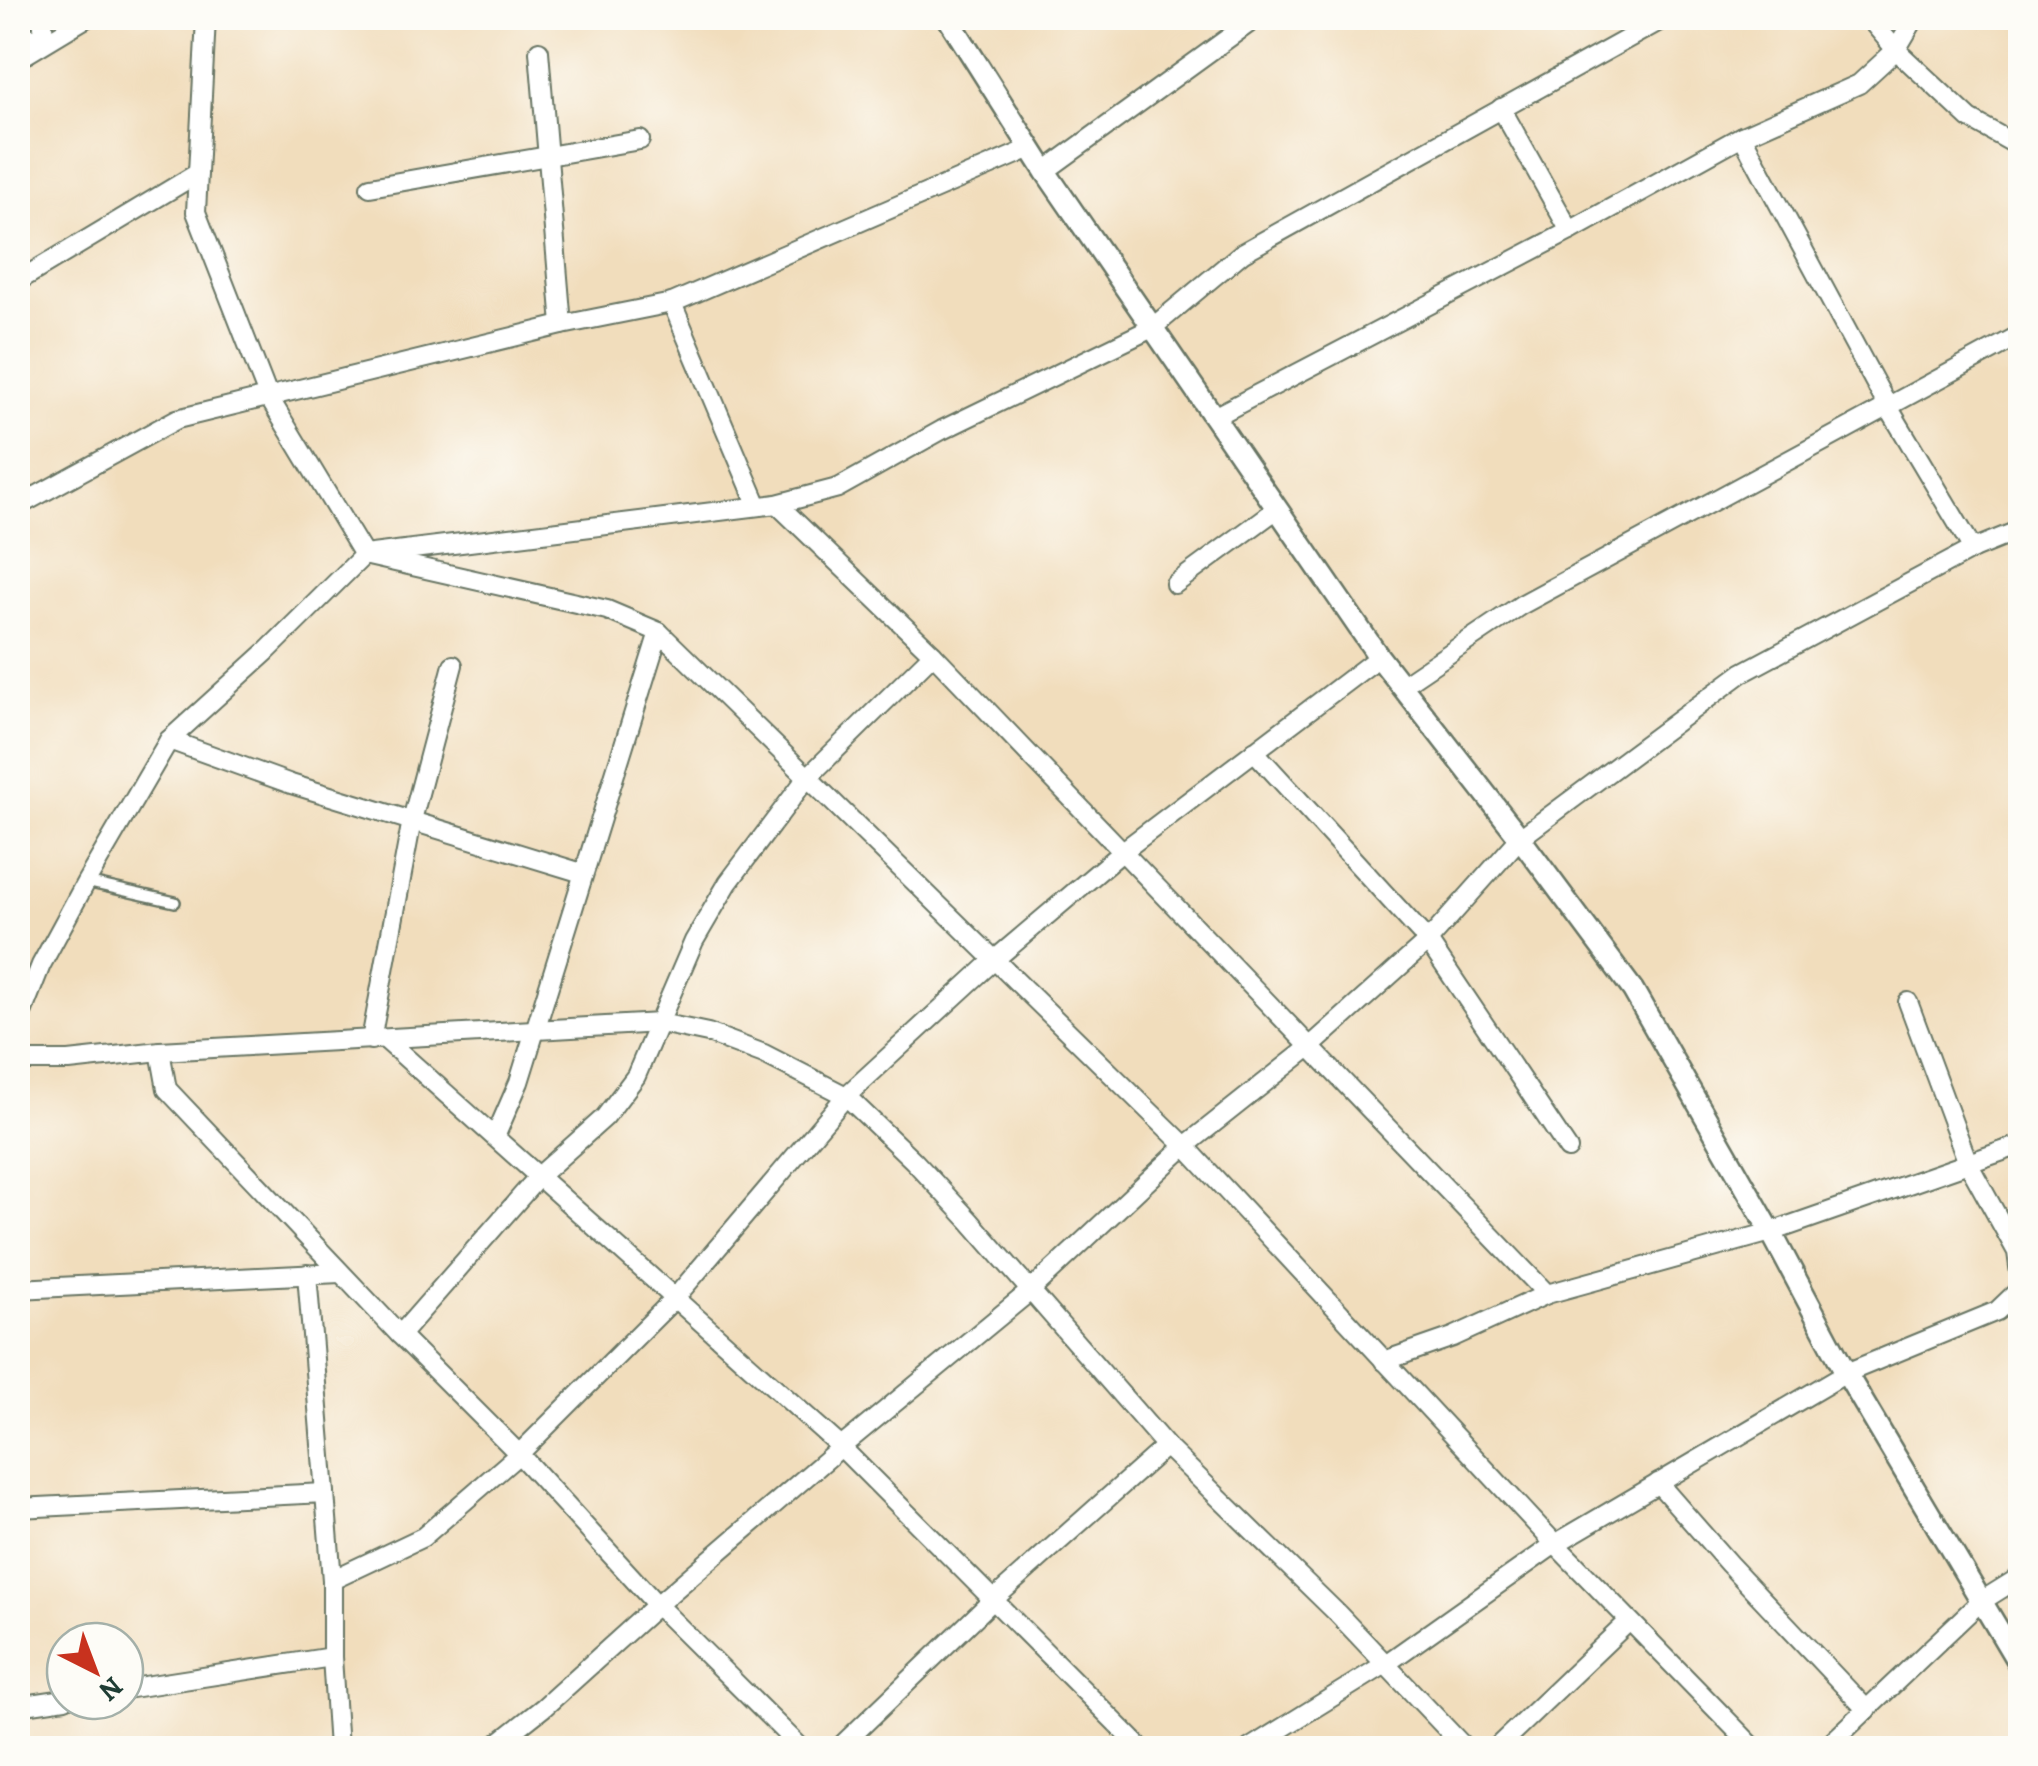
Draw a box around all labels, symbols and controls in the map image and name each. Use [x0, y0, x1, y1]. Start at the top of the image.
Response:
north arrow [45, 1621, 145, 1721]
text: N [91, 1668, 131, 1710]

